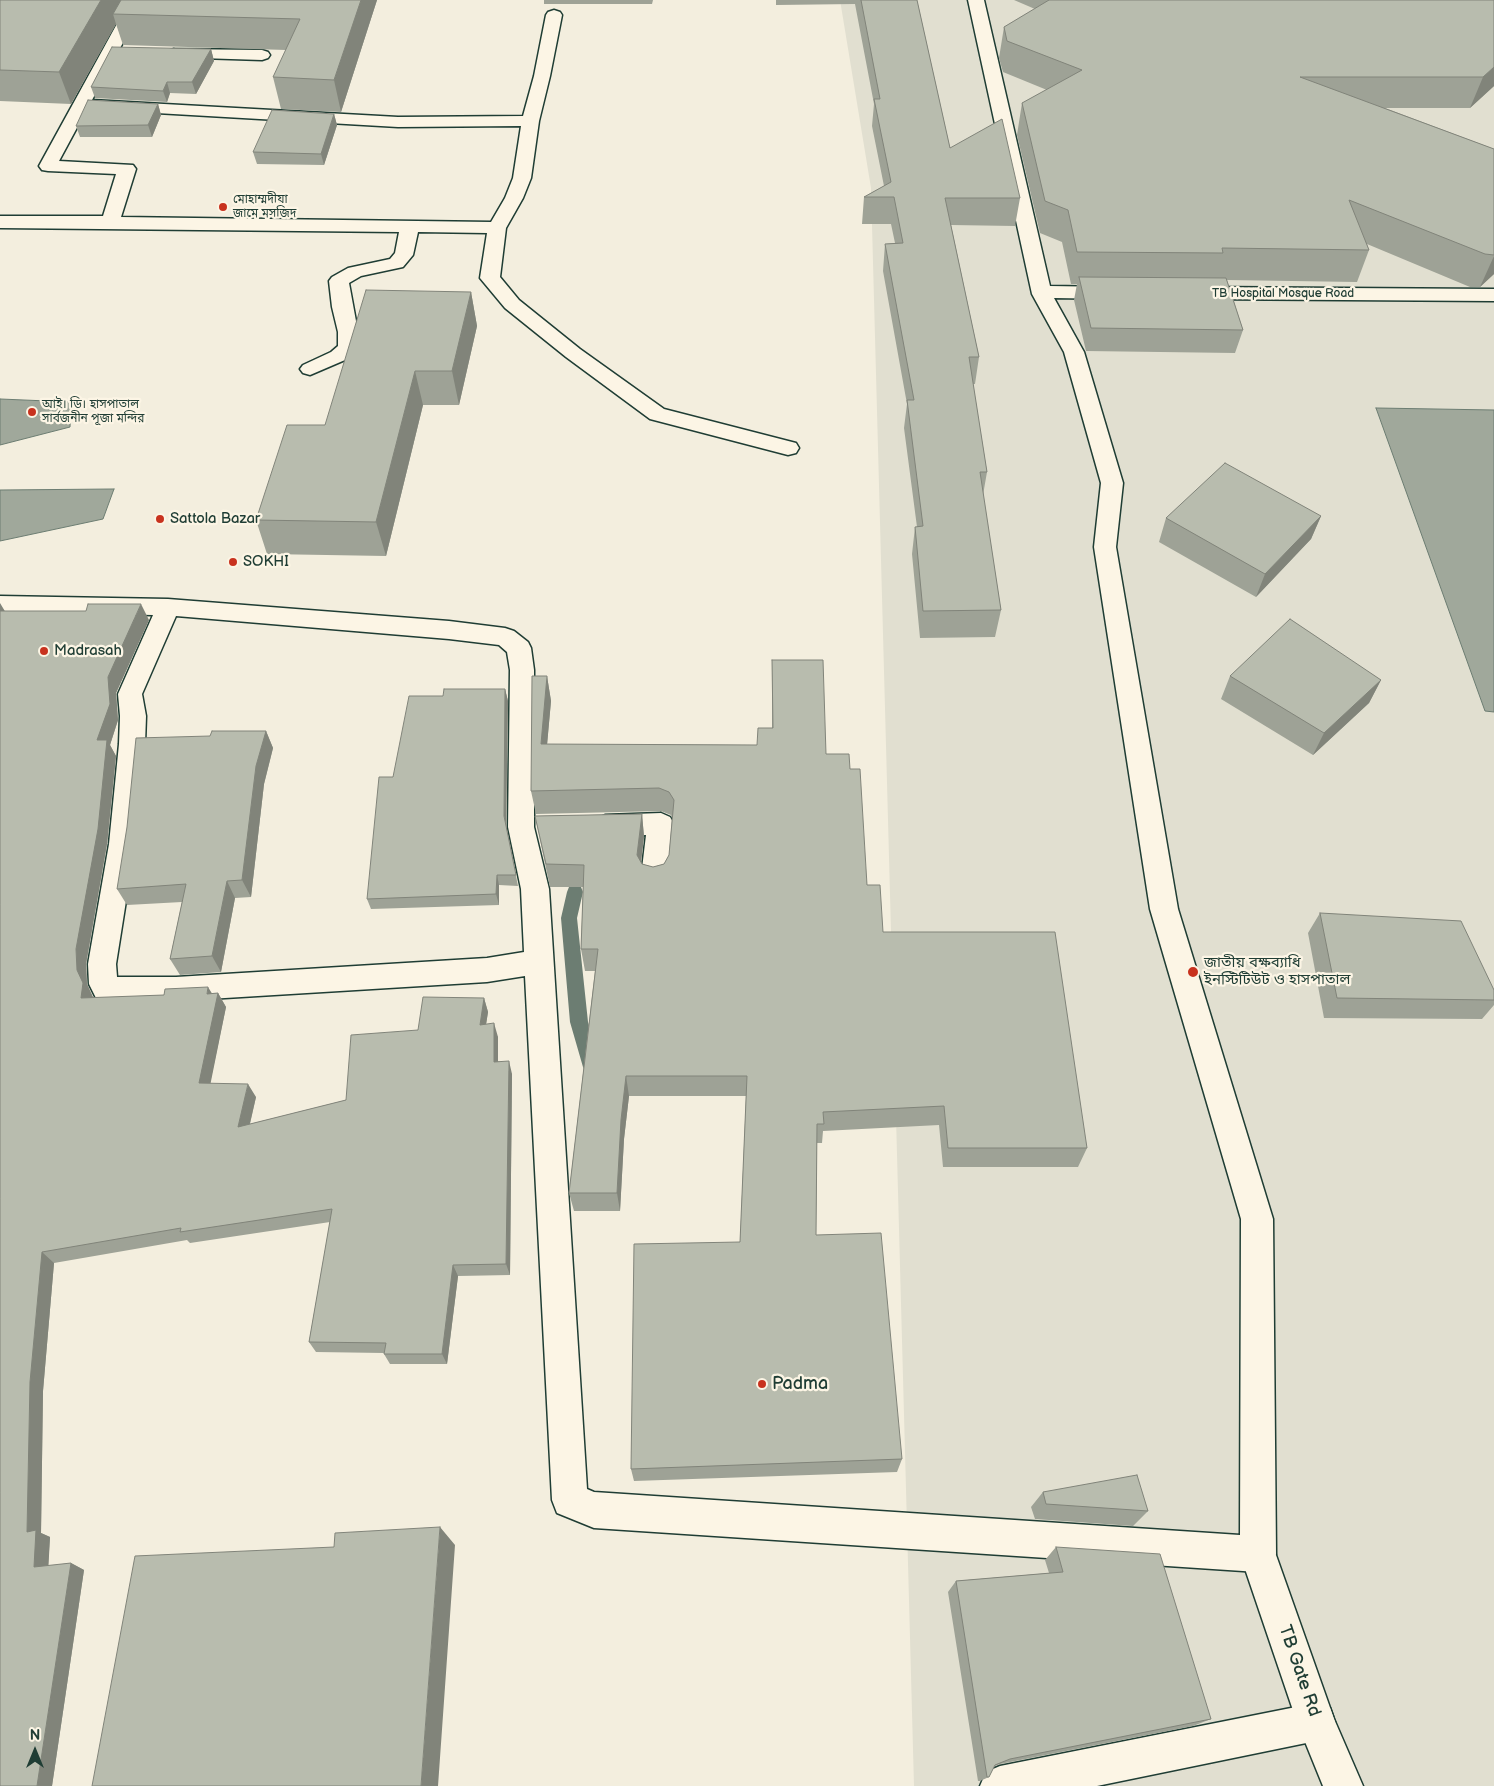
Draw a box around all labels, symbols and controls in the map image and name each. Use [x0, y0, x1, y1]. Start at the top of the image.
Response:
place label: মোহাম্মদীয়া জামে মসজিদ [233, 193, 296, 221]
marker: মোহাম্মদীয়া জামে মসজিদ [217, 201, 229, 213]
street label: TB Hospital Mosque Road [1212, 287, 1354, 301]
place label: আই। ডি। হাসপাতাল সার্বজনীন পূজা মন্দির [42, 398, 144, 426]
marker: আই। ডি। হাসপাতাল সার্বজনীন পূজা মন্দির [26, 406, 38, 418]
place label: Sattola Bazar [170, 510, 260, 528]
marker: Sattola Bazar [154, 513, 166, 525]
place label: SOKHI [243, 553, 289, 571]
marker: SOKHI [227, 556, 239, 568]
place label: Madrasah [54, 642, 122, 660]
marker: Madrasah [38, 645, 50, 657]
place label: জাতীয় বক্ষব্যাধি ইনস্টিটিউট ও হাসপাতাল [1204, 954, 1350, 989]
marker: জাতীয় বক্ষব্যাধি ইনস্টিটিউট ও হাসপাতাল [1186, 965, 1200, 979]
place label: Padma [772, 1373, 828, 1395]
marker: Padma [756, 1378, 768, 1390]
street label: TB Gate Rd [1273, 1622, 1325, 1720]
north arrow [10, 1726, 60, 1776]
text: N [30, 1727, 40, 1744]

